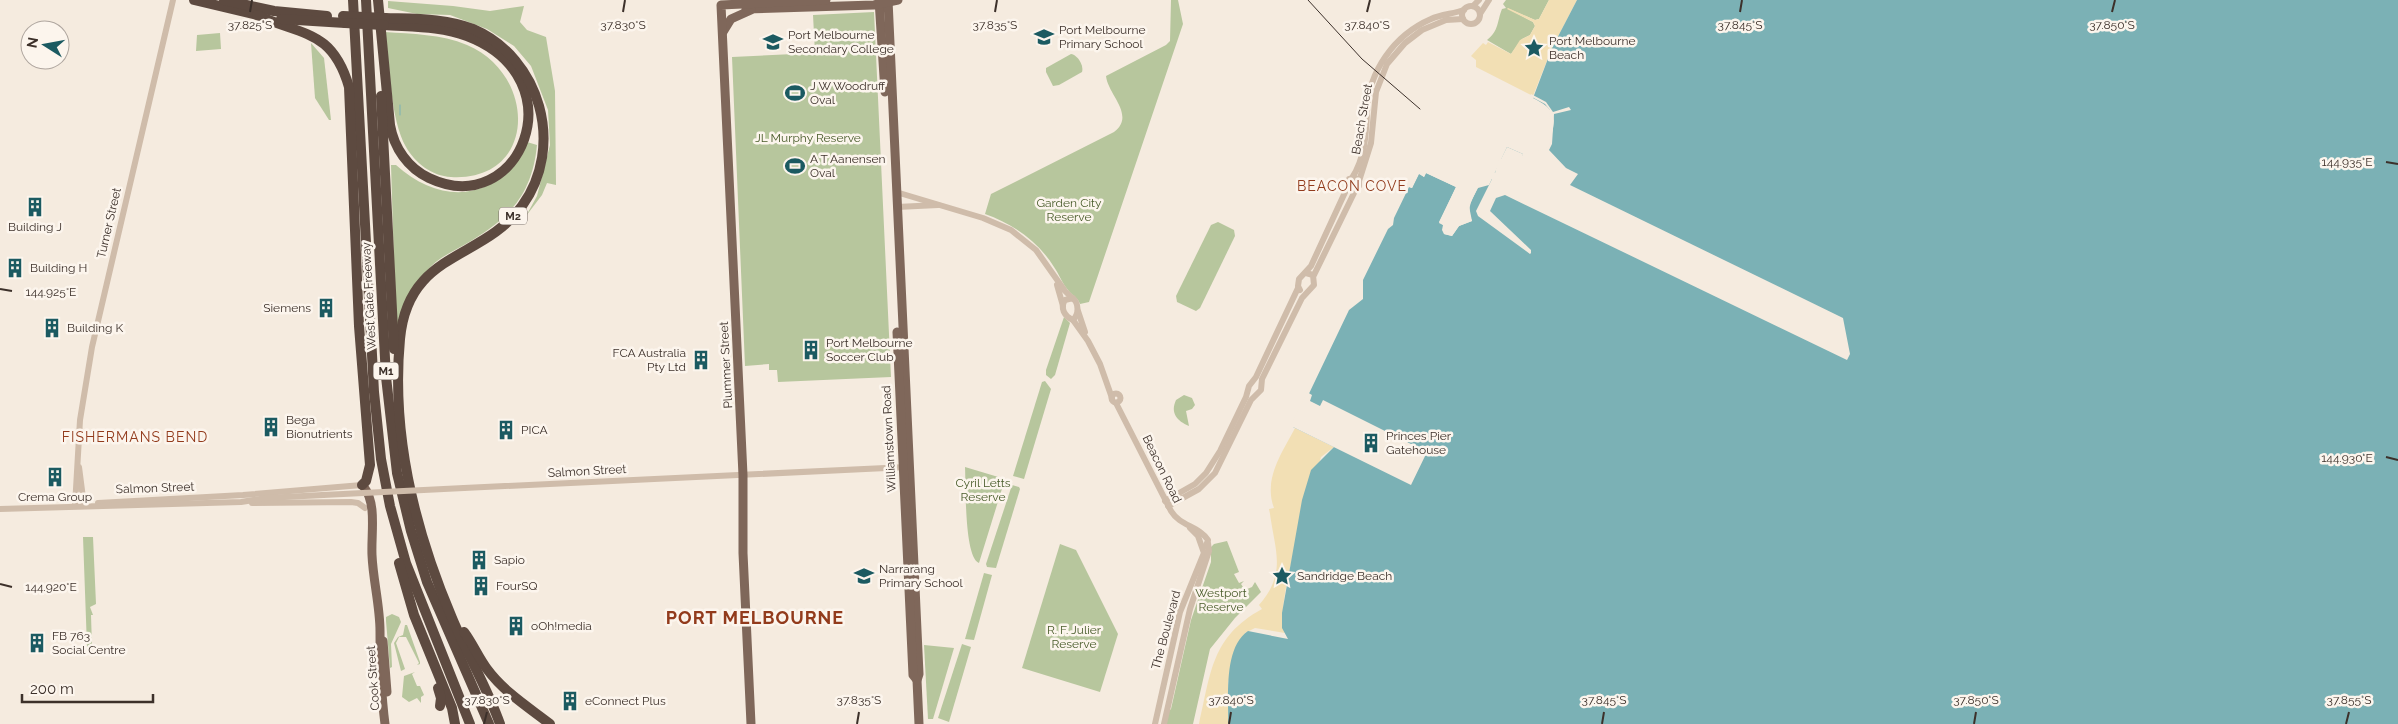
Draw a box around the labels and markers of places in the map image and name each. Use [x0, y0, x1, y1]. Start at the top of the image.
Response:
place label: Port Melbourne Primary School [1059, 23, 1145, 51]
school or university icon: Port Melbourne Primary School [1033, 26, 1055, 48]
place label: Port Melbourne Secondary College [788, 28, 894, 56]
school or university icon: Port Melbourne Secondary College [762, 31, 784, 53]
place label: Port Melbourne Beach [1549, 34, 1635, 62]
place icon: Port Melbourne Beach [1523, 37, 1545, 59]
place label: J W Woodruff Oval [810, 79, 886, 107]
sports icon: J W Woodruff Oval [784, 82, 806, 104]
place label: A T Aanensen Oval [810, 152, 886, 180]
sports icon: A T Aanensen Oval [784, 155, 806, 177]
building icon: Building J [24, 196, 46, 218]
place label: Building J [8, 220, 62, 234]
building icon: Building H [4, 257, 26, 279]
place label: Building H [30, 261, 87, 275]
building icon: Siemens [315, 297, 337, 319]
place label: Siemens [263, 301, 311, 315]
building icon: Building K [41, 317, 63, 339]
place label: Building K [67, 321, 124, 335]
place label: Port Melbourne Soccer Club [826, 336, 912, 364]
building icon: Port Melbourne Soccer Club [800, 339, 822, 361]
place label: FCA Australia Pty Ltd [612, 346, 686, 374]
building icon: FCA Australia Pty Ltd [690, 349, 712, 371]
place label: Bega Bionutrients [286, 413, 353, 441]
building icon: Bega Bionutrients [260, 416, 282, 438]
building icon: PICA [495, 419, 517, 441]
place label: PICA [521, 423, 548, 437]
place label: Princes Pier Gatehouse [1386, 429, 1452, 457]
building icon: Princes Pier Gatehouse [1360, 432, 1382, 454]
building icon: Crema Group [44, 466, 66, 488]
place label: Crema Group [18, 490, 92, 504]
building icon: Sapio [468, 549, 490, 571]
place label: Sapio [494, 553, 525, 567]
place label: Narrarang Primary School [879, 562, 963, 590]
school or university icon: Narrarang Primary School [853, 565, 875, 587]
place icon: Sandridge Beach [1271, 565, 1293, 587]
place label: Sandridge Beach [1297, 569, 1392, 583]
building icon: FourSQ [470, 575, 492, 597]
place label: FourSQ [496, 579, 537, 593]
building icon: oOh!media [505, 615, 527, 637]
place label: oOh!media [531, 619, 592, 633]
place label: FB 763 Social Centre [52, 629, 125, 657]
building icon: FB 763 Social Centre [26, 632, 48, 654]
building icon: eConnect Plus [559, 690, 581, 712]
place label: eConnect Plus [585, 694, 666, 708]

